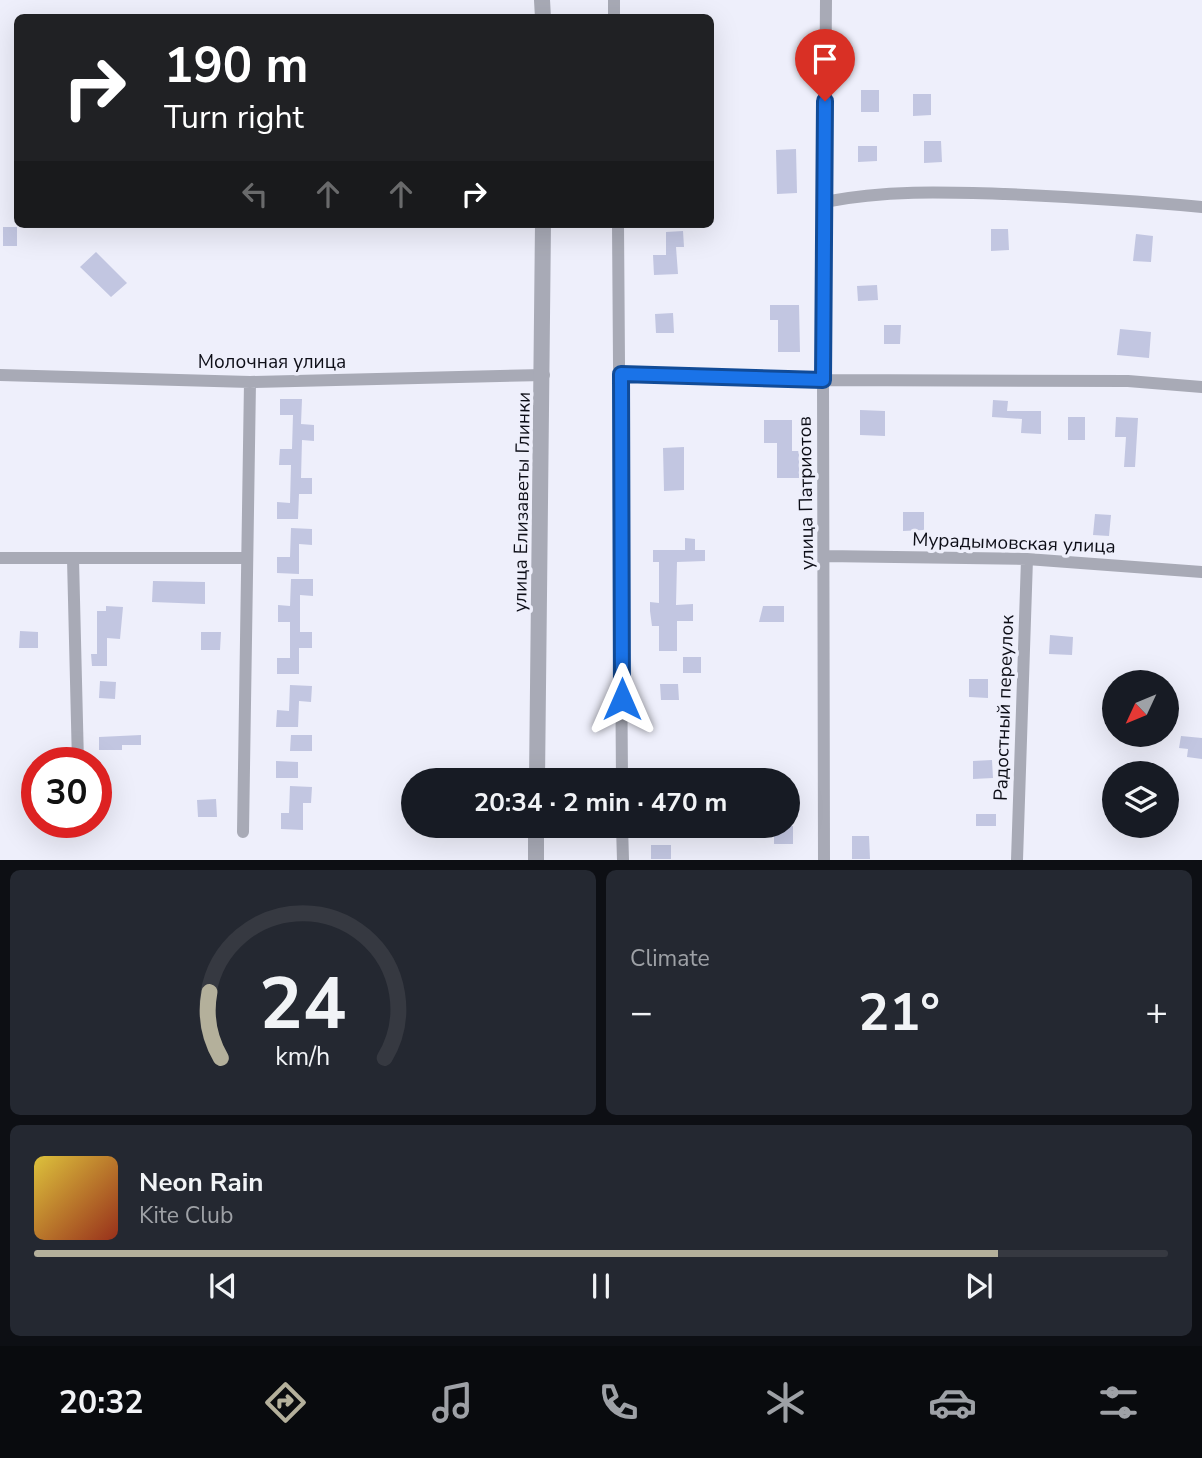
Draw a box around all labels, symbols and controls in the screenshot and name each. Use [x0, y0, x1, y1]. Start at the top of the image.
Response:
pin [795, 29, 855, 101]
text: 190 m [164, 32, 308, 99]
icon: arrive [806, 40, 844, 78]
icon: right [49, 42, 140, 133]
text: Turn right [164, 96, 304, 139]
icon: left [236, 175, 274, 213]
icon: ahead [309, 175, 347, 213]
icon: ahead [382, 175, 420, 213]
icon: right [455, 175, 493, 213]
street label: Молочная улица [198, 349, 346, 375]
street label: улица Елизаветы Глинки [507, 392, 537, 612]
street label: улица Патриотов [792, 416, 820, 570]
street label: Мурадымовская улица [912, 526, 1116, 560]
street label: Радостный переулок [988, 614, 1020, 802]
position arrow [585, 662, 659, 736]
north arrow [1102, 670, 1180, 747]
map controls [1102, 670, 1179, 838]
speed limit sign: 30 [21, 747, 112, 838]
button: layers [1102, 761, 1179, 838]
text: 20:34 · 2 min · 470 m [474, 785, 727, 820]
text: Climate [630, 943, 710, 974]
text: 24 [259, 955, 347, 1055]
text: 21° [858, 977, 940, 1048]
text: − [630, 987, 653, 1038]
text: + [1145, 987, 1168, 1038]
text: km/h [275, 1040, 331, 1074]
text: Neon Rain [139, 1165, 264, 1200]
text: Kite Club [139, 1200, 233, 1231]
icon: previous [204, 1267, 242, 1305]
icon: pause [582, 1267, 620, 1305]
icon: next [960, 1267, 998, 1305]
icon: directions [261, 1378, 310, 1427]
icon: music [428, 1378, 477, 1427]
icon: phone [594, 1378, 643, 1427]
icon: climate [761, 1378, 810, 1427]
icon: car [928, 1378, 977, 1427]
icon: filters [1094, 1378, 1143, 1427]
text: 20:32 [59, 1381, 144, 1424]

